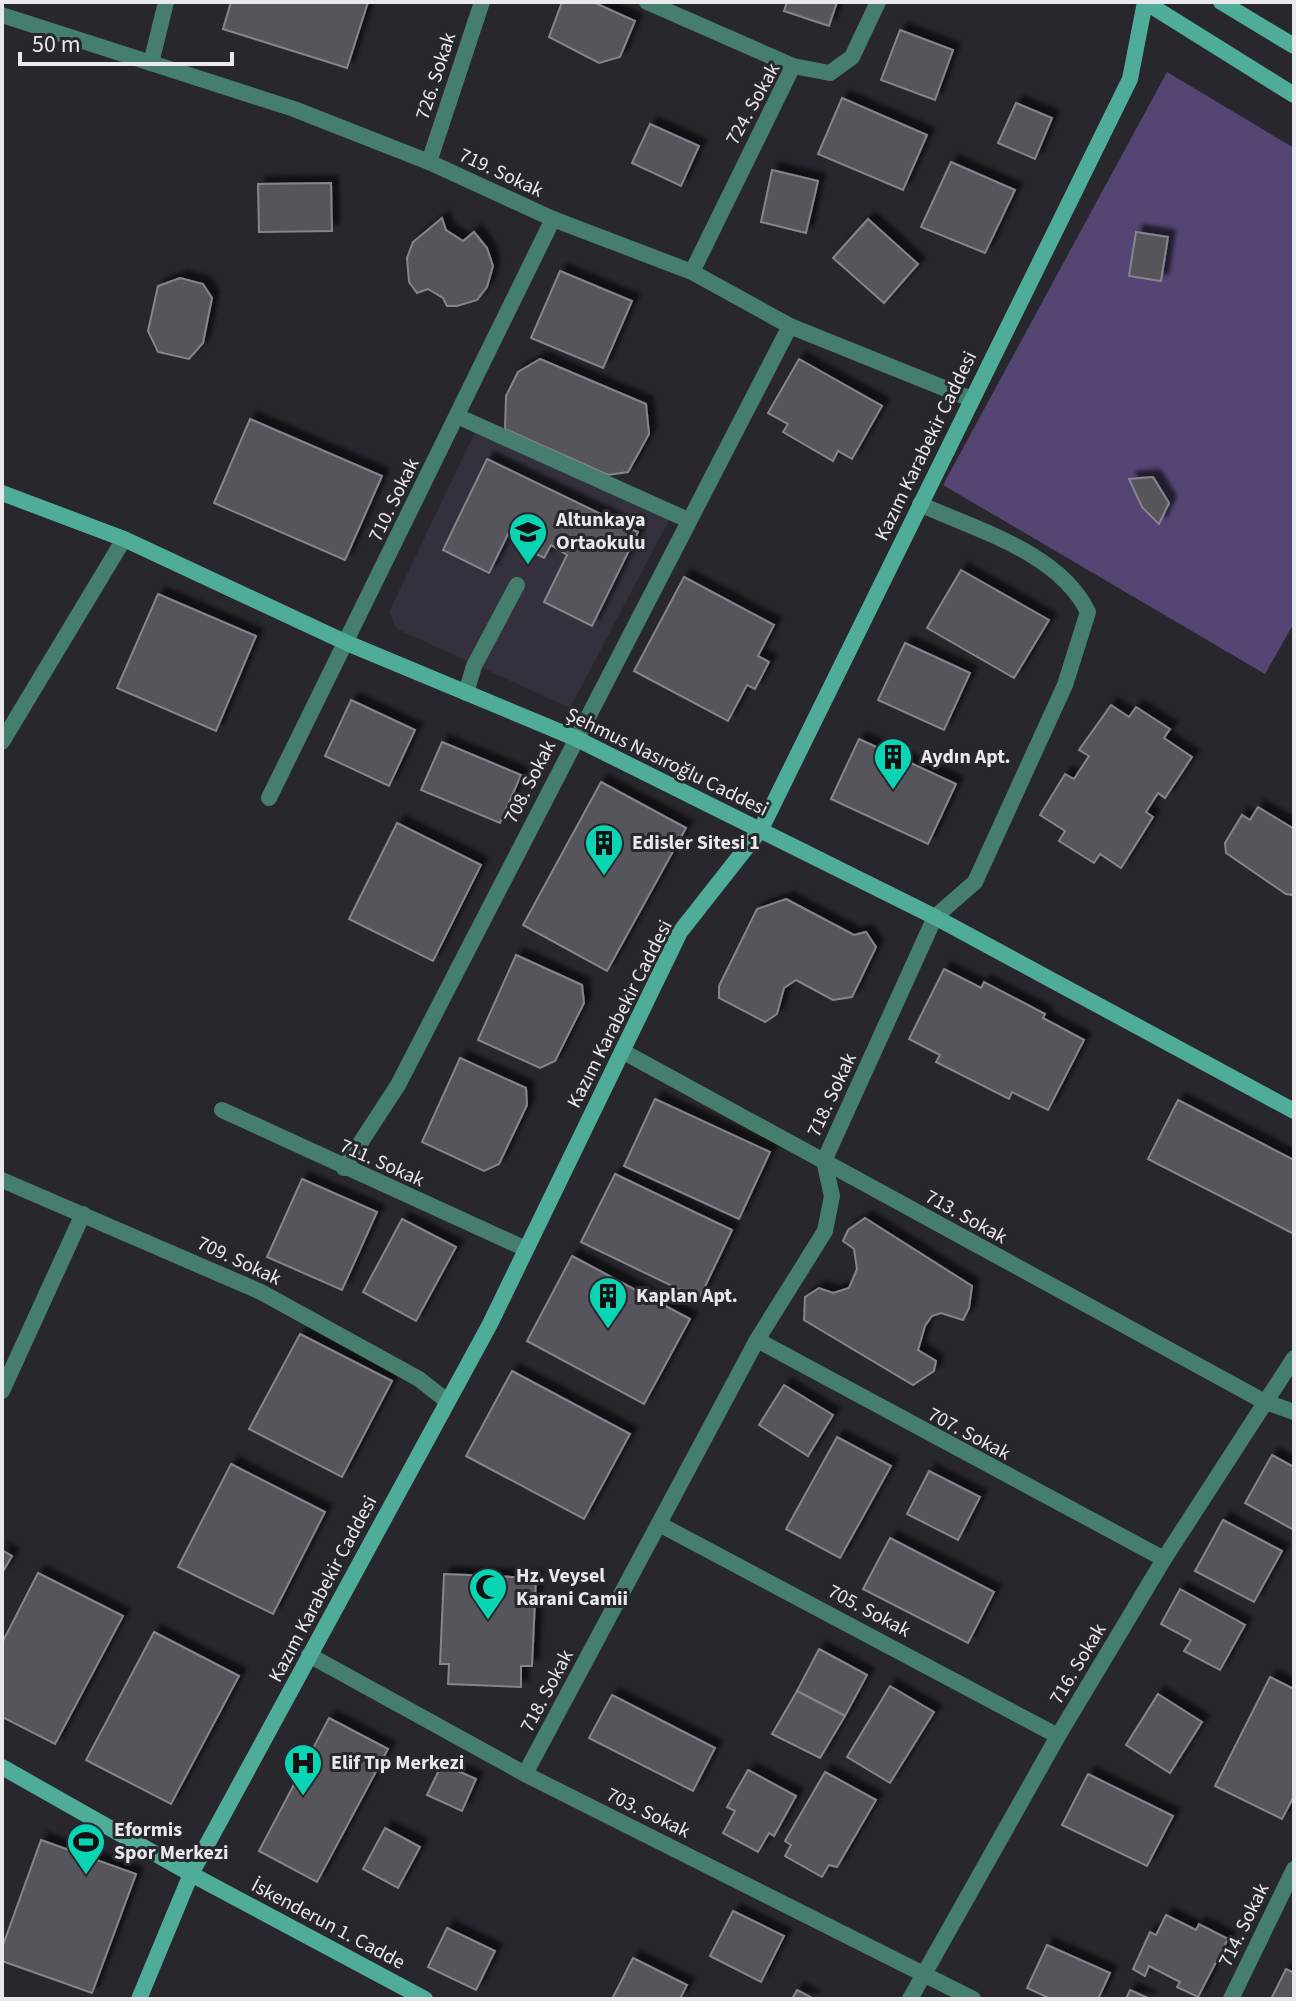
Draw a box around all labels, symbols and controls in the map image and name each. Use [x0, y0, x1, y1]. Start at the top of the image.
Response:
scale bar [20, 16, 232, 66]
text: 50 m [32, 27, 81, 62]
street label: 726. Sokak [409, 29, 463, 123]
street label: 724. Sokak [719, 58, 787, 150]
street label: 719. Sokak [454, 141, 548, 205]
street label: Kazım Karabekir Caddesi [868, 347, 984, 545]
street label: 710. Sokak [362, 453, 426, 547]
place label: Altunkaya Ortaokulu [555, 506, 646, 557]
school or university icon: Altunkaya Ortaokulu [507, 511, 549, 566]
street label: Şehmus Nasıroğlu Caddesi [561, 701, 773, 823]
street label: 708. Sokak [497, 735, 563, 828]
building icon: Aydın Apt. [872, 736, 914, 791]
place label: Aydın Apt. [920, 743, 1011, 771]
building icon: Edisler Sitesi 1 [583, 822, 625, 877]
place label: Edisler Sitesi 1 [632, 829, 760, 857]
street label: Kazım Karabekir Caddesi [560, 915, 680, 1113]
street label: 718. Sokak [800, 1048, 864, 1142]
street label: 711. Sokak [335, 1132, 429, 1194]
street label: 713. Sokak [920, 1183, 1012, 1251]
street label: 709. Sokak [192, 1229, 286, 1293]
building icon: Kaplan Apt. [587, 1275, 629, 1330]
place label: Kaplan Apt. [636, 1282, 738, 1310]
street label: 707. Sokak [923, 1401, 1015, 1468]
street label: Kazım Karabekir Caddesi [262, 1491, 384, 1687]
place label: Hz. Veysel Karani Camii [516, 1562, 628, 1613]
mosque icon: Hz. Veysel Karani Camii [467, 1566, 509, 1621]
street label: 705. Sokak [823, 1578, 915, 1645]
street label: 716. Sokak [1043, 1618, 1113, 1710]
street label: 718. Sokak [514, 1645, 581, 1737]
hospital icon: Elif Tıp Merkezi [282, 1742, 324, 1797]
place label: Elif Tıp Merkezi [331, 1749, 464, 1777]
street label: 703. Sokak [601, 1781, 695, 1845]
place label: Eformis Spor Merkezi [114, 1816, 229, 1867]
sports icon: Eformis Spor Merkezi [65, 1821, 107, 1876]
street label: İskenderun 1. Cadde [246, 1872, 410, 1976]
street label: 714. Sokak [1212, 1878, 1276, 1972]

